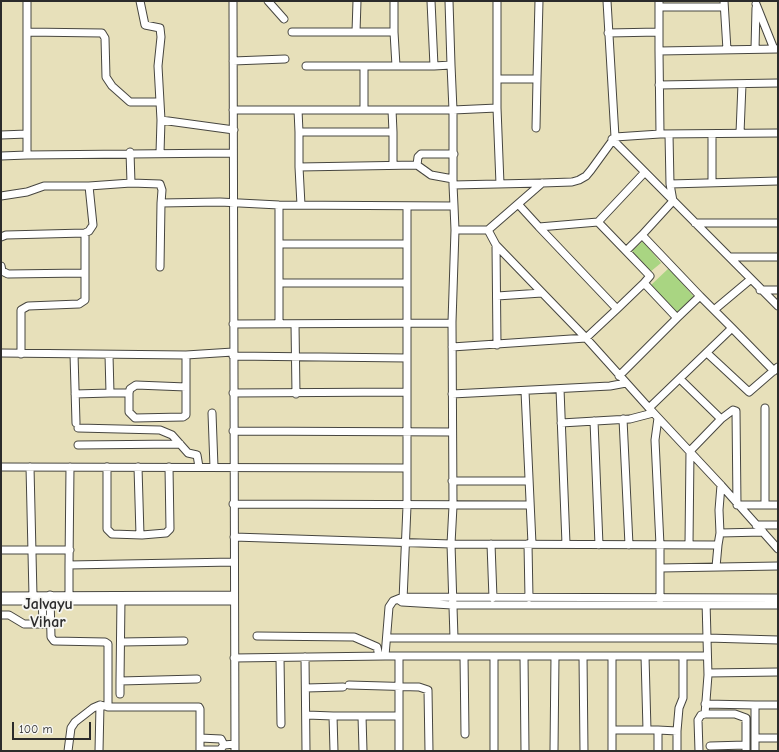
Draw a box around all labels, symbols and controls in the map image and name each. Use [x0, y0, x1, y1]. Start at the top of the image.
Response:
district label: Jalvayu Vihar [23, 594, 73, 632]
scale bar [14, 714, 93, 740]
text: 100 m [19, 722, 52, 736]

